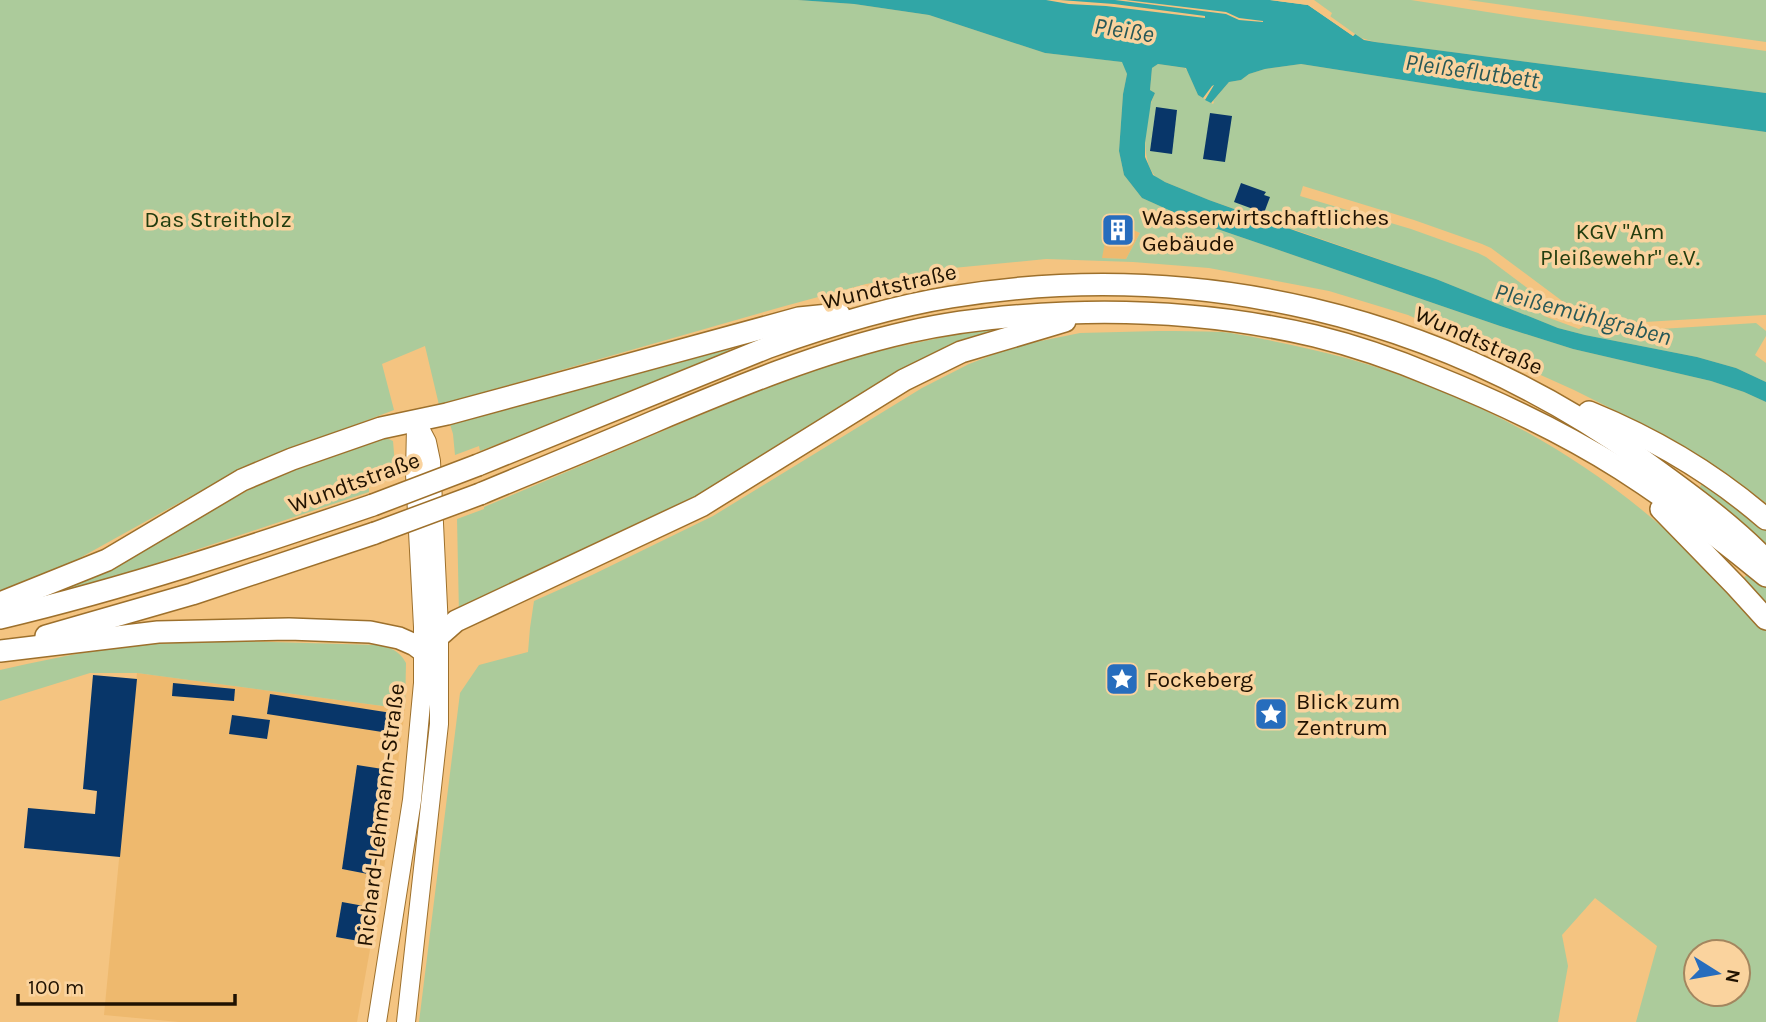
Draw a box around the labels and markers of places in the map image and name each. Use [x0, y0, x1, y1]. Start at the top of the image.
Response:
place label: Wasserwirtschaftliches Gebäude [1142, 204, 1389, 257]
building icon: Wasserwirtschaftliches Gebäude [1099, 211, 1137, 249]
place icon: Fockeberg [1103, 660, 1141, 698]
place label: Fockeberg [1146, 666, 1253, 693]
place label: Blick zum Zentrum [1296, 688, 1400, 741]
place icon: Blick zum Zentrum [1252, 695, 1290, 733]

